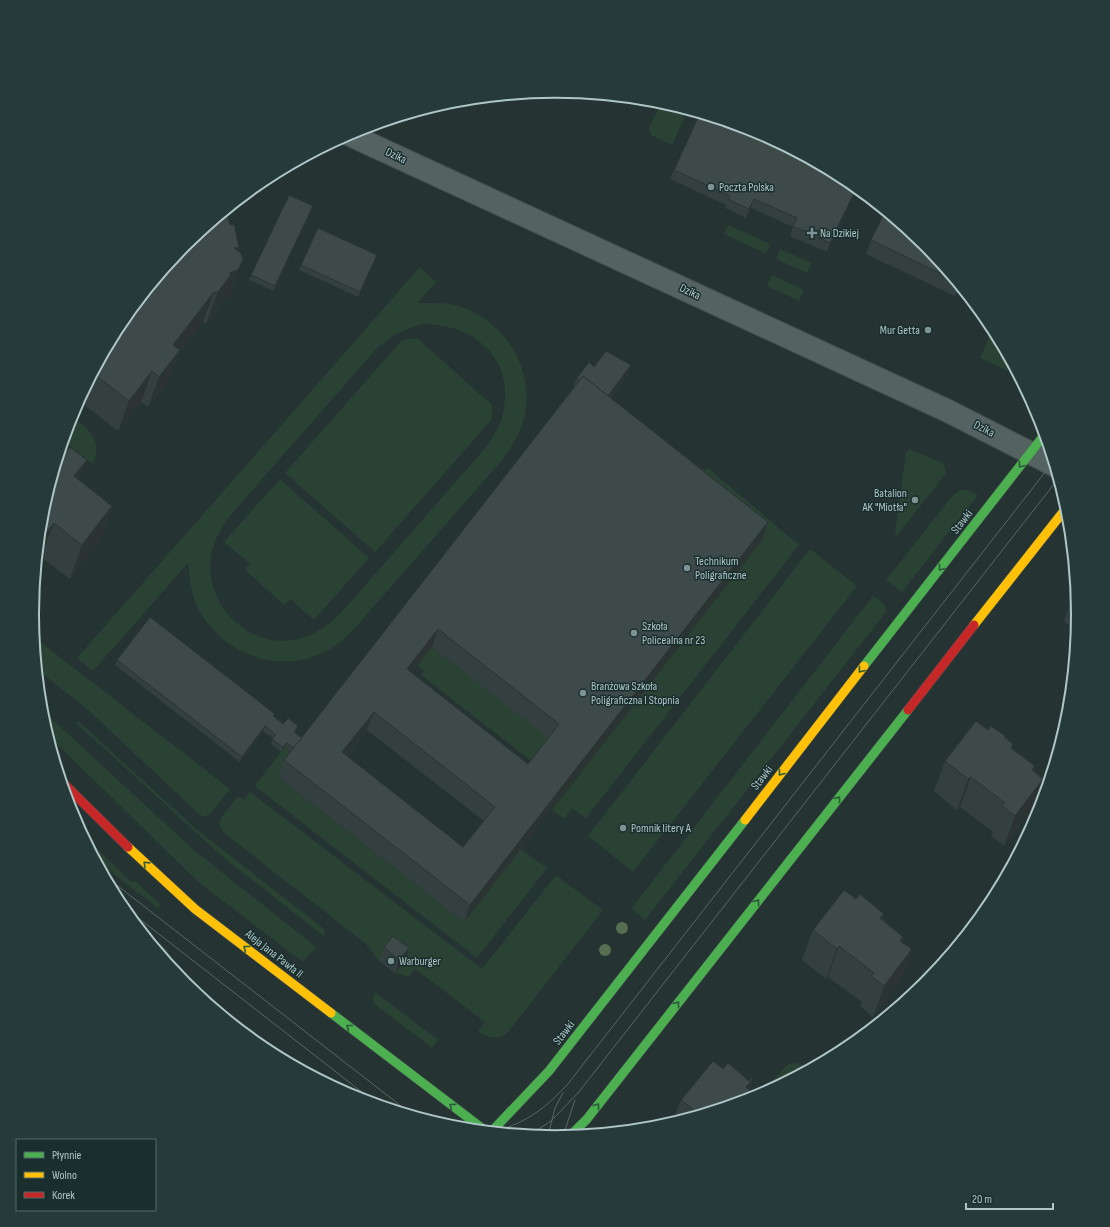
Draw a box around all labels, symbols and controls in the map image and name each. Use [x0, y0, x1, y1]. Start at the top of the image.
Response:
street label: Dzika [383, 145, 409, 168]
place label: Poczta Polska [719, 180, 774, 195]
marker: Poczta Polska [706, 182, 716, 192]
place label: Na Dzikiej [820, 226, 859, 241]
marker: Na Dzikiej [807, 228, 817, 238]
street label: Dzika [677, 281, 703, 304]
place label: Mur Getta [880, 323, 920, 338]
marker: Mur Getta [923, 325, 933, 335]
street label: Dzika [971, 417, 997, 441]
one-way arrow [1019, 461, 1026, 468]
place label: Batalion AK "Miotła" [861, 486, 907, 515]
marker: Batalion AK "Miotła" [910, 495, 920, 505]
street label: Stawki [948, 507, 976, 537]
place label: Technikum Poligraficzne [695, 554, 747, 583]
marker: Technikum Poligraficzne [682, 563, 692, 573]
one-way arrow [939, 563, 946, 570]
place label: Szkoła Policealna nr 23 [642, 619, 705, 648]
marker: Szkoła Policealna nr 23 [629, 628, 639, 638]
one-way arrow [859, 666, 866, 673]
place label: Branżowa Szkoła Poligraficzna I Stopnia [591, 679, 680, 708]
marker: Branżowa Szkoła Poligraficzna I Stopnia [578, 688, 588, 698]
street label: Stawki [748, 763, 776, 793]
one-way arrow [779, 768, 786, 775]
one-way arrow [833, 797, 840, 804]
place label: Pomnik litery A [631, 821, 692, 836]
marker: Pomnik litery A [618, 823, 628, 833]
one-way arrow [143, 862, 151, 869]
one-way arrow [753, 899, 760, 906]
street label: Aleja Jana Pawła II [241, 926, 306, 981]
one-way arrow [243, 945, 250, 952]
place label: Warburger [399, 954, 441, 969]
marker: Warburger [386, 956, 396, 966]
one-way arrow [673, 1001, 680, 1008]
street label: Stawki [550, 1018, 578, 1048]
one-way arrow [346, 1025, 353, 1032]
one-way arrow [449, 1103, 456, 1111]
one-way arrow [592, 1104, 599, 1111]
legend [16, 1139, 156, 1211]
text: Płynnie [52, 1148, 82, 1163]
text: Wolno [52, 1168, 77, 1183]
scale bar [966, 1185, 1053, 1211]
text: Korek [52, 1188, 75, 1203]
text: 20 m [972, 1192, 992, 1207]

